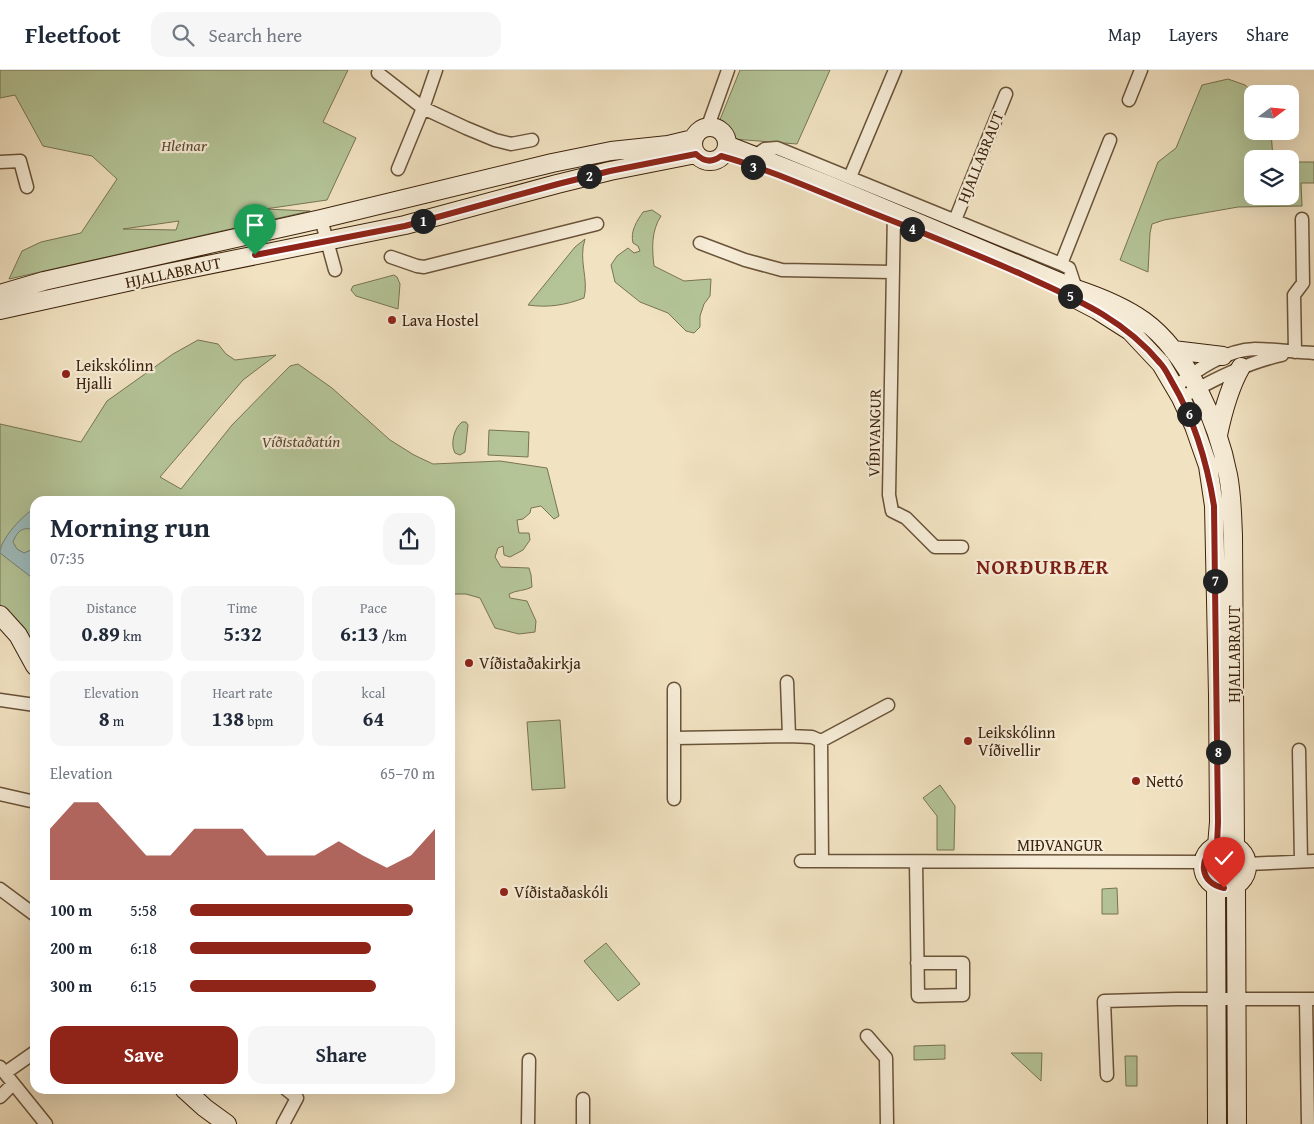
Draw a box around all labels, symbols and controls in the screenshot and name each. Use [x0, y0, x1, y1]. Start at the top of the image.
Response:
search box [151, 12, 501, 57]
text: Fleetfoot [25, 17, 121, 52]
icon: search [169, 21, 197, 49]
text: Search here [209, 21, 302, 49]
text: Map [1108, 21, 1141, 48]
text: Layers [1169, 21, 1218, 48]
text: Share [1246, 21, 1289, 48]
north arrow [1244, 85, 1299, 140]
map controls [1244, 85, 1299, 205]
street label: HJALLABRAUT [951, 107, 1009, 207]
park label: Hleinar [160, 133, 208, 157]
button: layers [1244, 150, 1299, 205]
pin: 3 [740, 154, 766, 180]
text: 3 [750, 157, 757, 177]
pin: 2 [576, 164, 602, 188]
text: 2 [586, 166, 593, 186]
pin [234, 204, 276, 255]
pin: 1 [410, 208, 436, 234]
icon: arrive [241, 211, 269, 239]
text: 1 [420, 211, 427, 231]
pin: 4 [900, 216, 924, 242]
text: 4 [909, 219, 916, 239]
street label: HJALLABRAUT [123, 250, 223, 294]
pin: 5 [1058, 284, 1082, 308]
text: 5 [1067, 286, 1074, 306]
place label: Lava Hostel [402, 308, 479, 332]
marker: Lava Hostel [386, 314, 398, 326]
place label: Leikskólinn Hjalli [76, 353, 154, 395]
marker: Leikskólinn Hjalli [60, 368, 72, 380]
street label: VÍÐIVANGUR [861, 388, 887, 477]
pin: 6 [1176, 402, 1202, 426]
text: 6 [1186, 404, 1193, 424]
park label: Víðistaðatún [262, 429, 340, 453]
text: Morning run [50, 506, 210, 547]
button: share [383, 513, 435, 565]
text: 07:35 [50, 546, 85, 570]
district label: NORÐURBÆR [976, 551, 1110, 582]
pin: 7 [1202, 568, 1228, 594]
text: 7 [1212, 571, 1219, 591]
text: Distance [86, 598, 137, 618]
text: Time [228, 598, 257, 618]
text: Pace [360, 598, 387, 618]
street label: HJALLABRAUT [1222, 605, 1246, 703]
text: 0.89 [81, 618, 120, 649]
text: 5:32 [223, 618, 262, 649]
text: 6:13 [340, 618, 379, 649]
text: km [120, 626, 142, 646]
text: /km [379, 626, 407, 646]
place label: Víðistaðakirkja [479, 651, 581, 675]
marker: Víðistaðakirkja [463, 657, 475, 669]
text: Elevation [84, 683, 139, 703]
text: Heart rate [212, 683, 273, 703]
text: kcal [362, 683, 385, 703]
text: 8 [99, 703, 110, 734]
text: 138 [212, 703, 244, 734]
text: 64 [363, 703, 384, 734]
text: m [110, 711, 124, 731]
text: bpm [244, 711, 273, 731]
place label: Leikskólinn Víðivellir [978, 720, 1056, 762]
marker: Leikskólinn Víðivellir [962, 735, 974, 747]
pin: 8 [1206, 740, 1230, 764]
text: 8 [1215, 742, 1222, 762]
text: Elevation [50, 761, 113, 785]
text: 65–70 m [380, 761, 435, 785]
place label: Nettó [1146, 769, 1183, 793]
marker: Nettó [1130, 775, 1142, 787]
street label: MIÐVANGUR [1017, 833, 1104, 857]
pin [1203, 837, 1245, 888]
icon: check [1210, 844, 1238, 872]
place label: Víðistaðaskóli [514, 880, 609, 904]
marker: Víðistaðaskóli [498, 886, 510, 898]
text: 100 m [50, 898, 92, 922]
text: 5:58 [130, 898, 157, 922]
text: 200 m [50, 936, 92, 960]
text: 6:18 [130, 936, 157, 960]
text: 300 m [50, 974, 92, 998]
text: 6:15 [130, 974, 157, 998]
button: Save [50, 1026, 238, 1084]
button: Share [248, 1026, 435, 1084]

